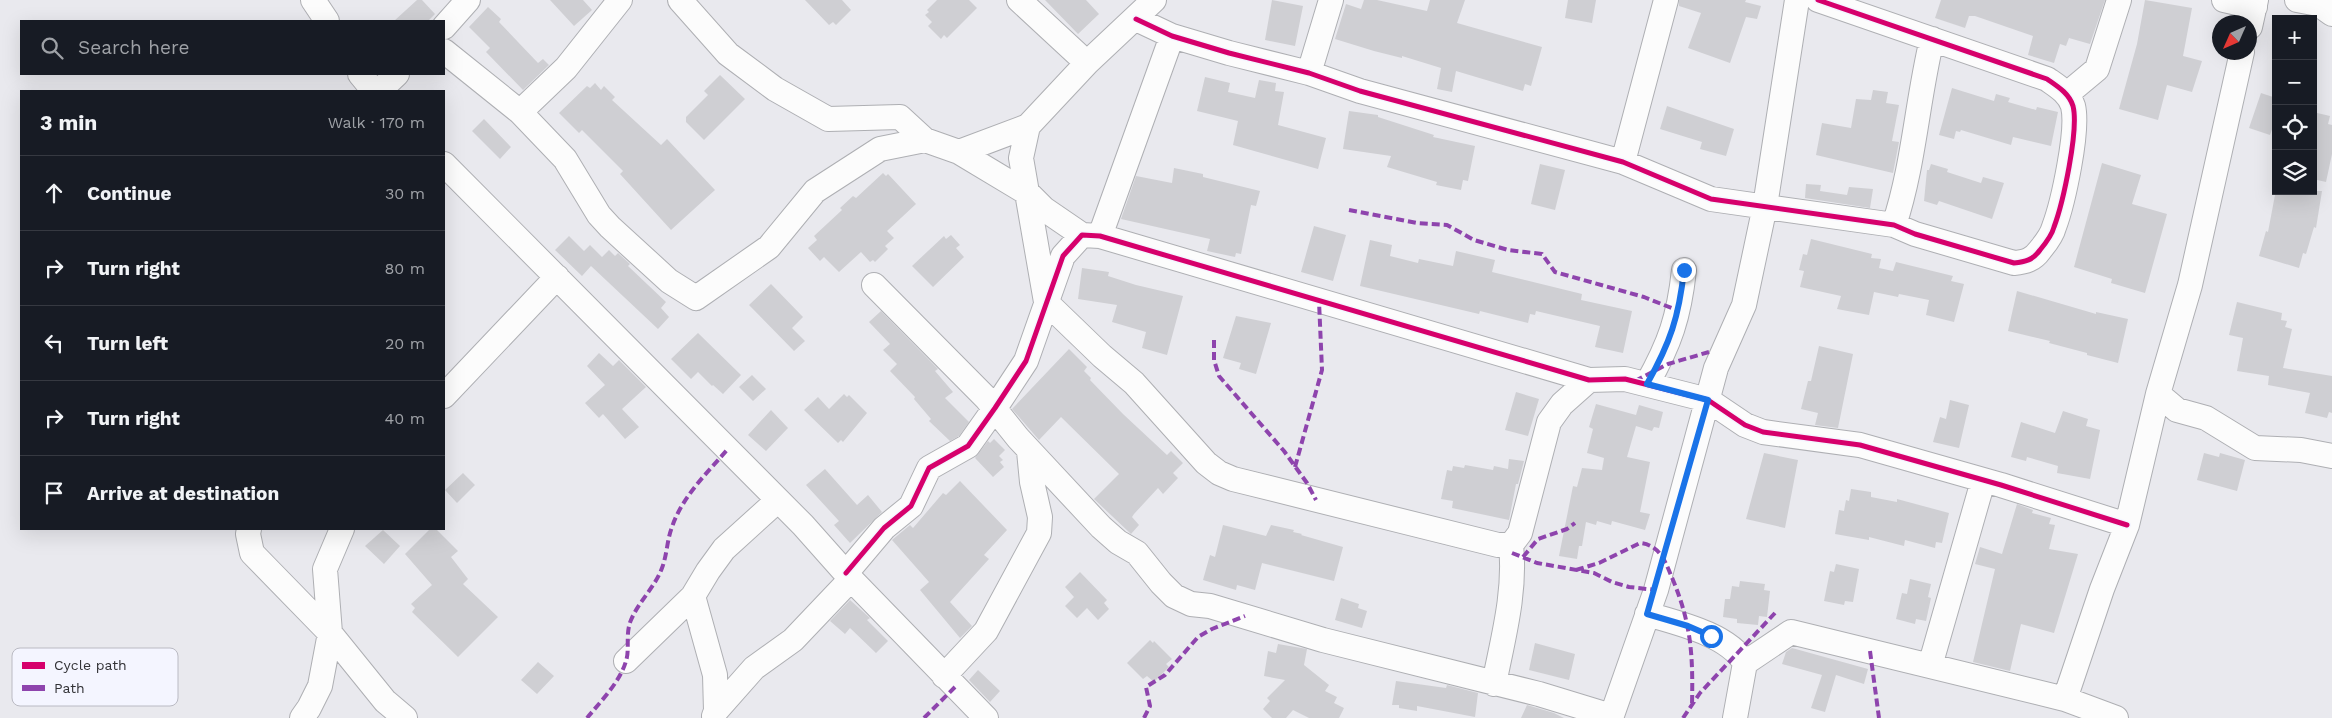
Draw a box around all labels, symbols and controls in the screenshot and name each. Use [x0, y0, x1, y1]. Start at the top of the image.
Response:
north arrow [2212, 15, 2257, 60]
map controls [2272, 15, 2317, 195]
button: + [2272, 15, 2317, 60]
search box [20, 20, 445, 75]
icon: search [38, 34, 66, 62]
text: Search here [78, 36, 189, 59]
button: − [2272, 60, 2317, 105]
button: locate [2272, 105, 2317, 150]
text: 3 min [40, 110, 97, 135]
text: Walk · 170 m [328, 113, 425, 132]
button: layers [2272, 150, 2317, 195]
icon: ahead [40, 179, 68, 207]
text: Continue [87, 182, 171, 205]
text: 30 m [385, 184, 425, 203]
icon: right [40, 254, 68, 282]
text: Turn right [87, 257, 180, 280]
text: 80 m [384, 259, 425, 278]
route end [1673, 259, 1696, 282]
icon: left [40, 329, 68, 357]
text: Turn left [87, 332, 168, 355]
text: 20 m [385, 334, 425, 353]
icon: right [40, 404, 68, 432]
text: Turn right [87, 407, 180, 430]
text: 40 m [385, 409, 425, 428]
icon: arrive [40, 479, 68, 507]
text: Arrive at destination [87, 482, 279, 505]
route start [1700, 625, 1723, 648]
legend [12, 648, 178, 706]
text: Cycle path [54, 657, 127, 673]
text: Path [54, 680, 85, 696]

